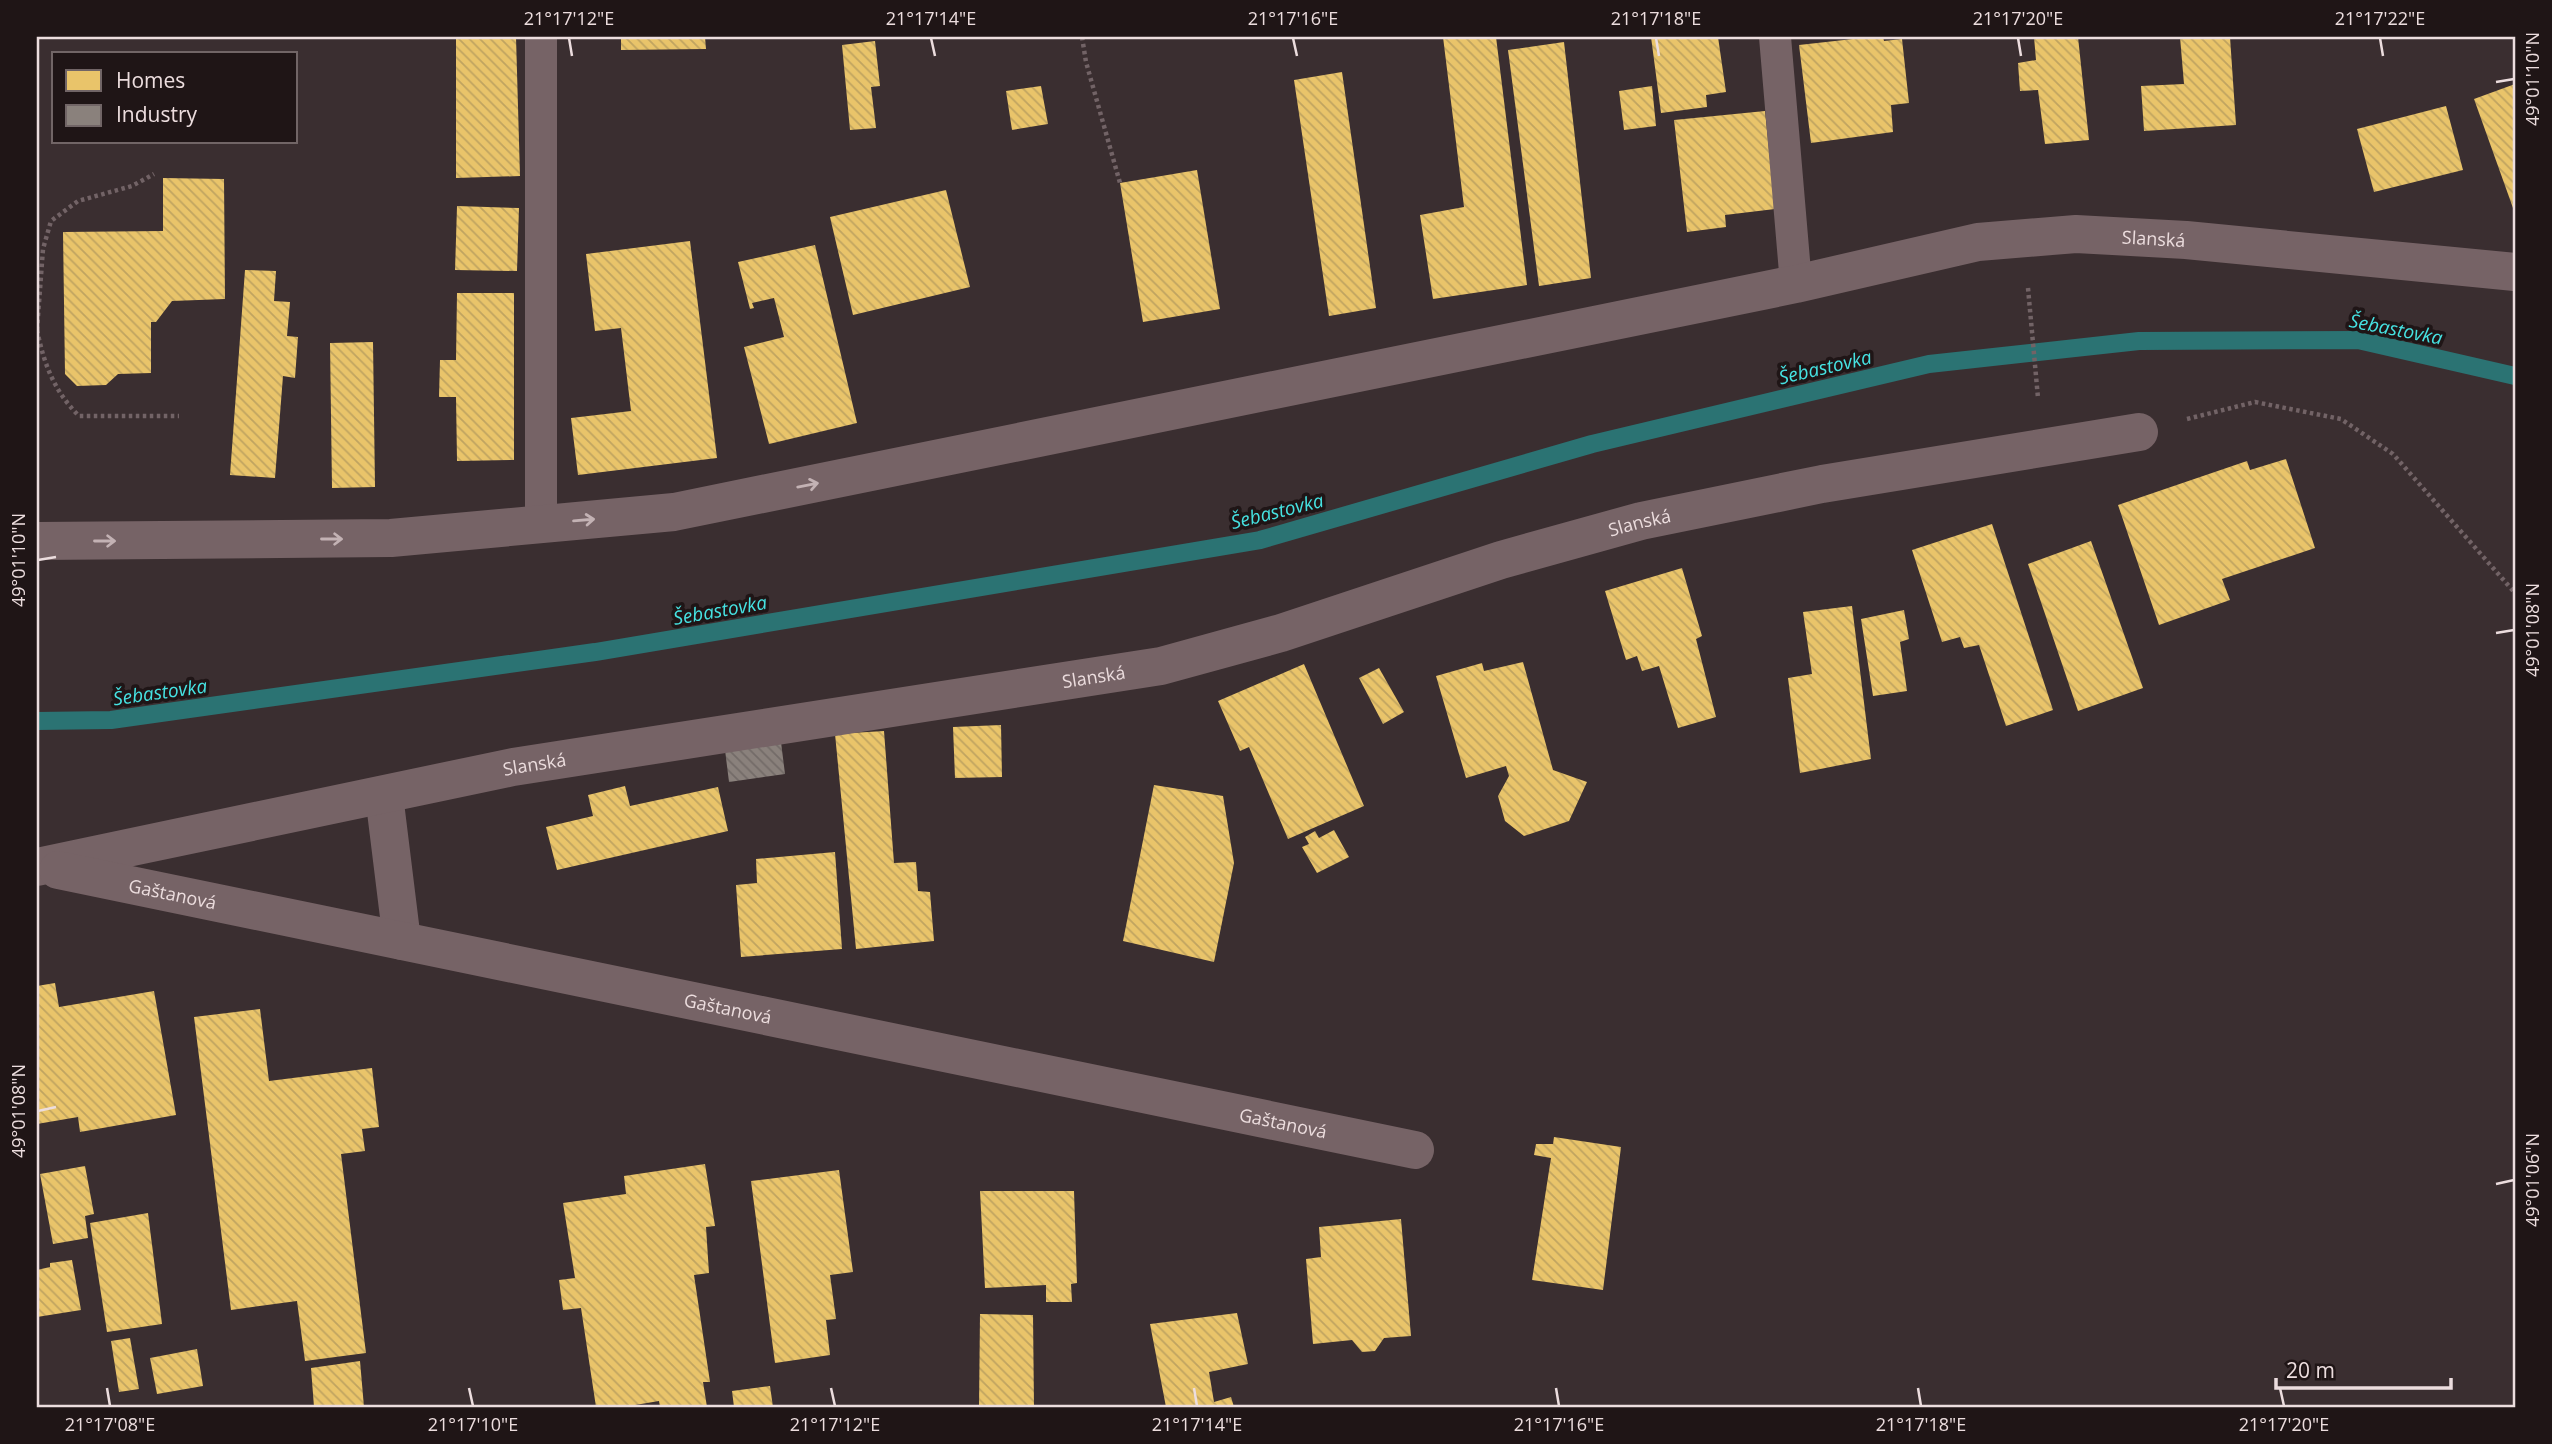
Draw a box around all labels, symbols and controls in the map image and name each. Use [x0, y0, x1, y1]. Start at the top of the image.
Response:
text: 21°17'12"E [524, 6, 614, 30]
text: 21°17'14"E [886, 6, 976, 30]
text: 21°17'16"E [1248, 6, 1338, 30]
text: 21°17'18"E [1611, 6, 1701, 30]
text: 21°17'20"E [1973, 6, 2063, 30]
text: 21°17'22"E [2335, 6, 2425, 30]
text: 49°01'10"N [2520, 32, 2544, 126]
legend [52, 52, 298, 144]
text: Homes [116, 66, 185, 94]
text: Industry [116, 100, 198, 128]
street label: Slanská [2121, 225, 2186, 252]
water label: Šebastovka [2347, 307, 2445, 351]
water label: Šebastovka [1776, 344, 1874, 390]
one-way arrow [796, 478, 819, 491]
water label: Šebastovka [1228, 487, 1326, 535]
street label: Slanská [1605, 503, 1673, 542]
text: 49°01'10"N [6, 513, 30, 607]
one-way arrow [572, 513, 594, 526]
one-way arrow [321, 532, 344, 546]
one-way arrow [93, 534, 116, 547]
text: 49°01'08"N [2520, 583, 2544, 677]
water label: Šebastovka [671, 589, 769, 631]
street label: Slanská [1060, 660, 1127, 693]
water label: Šebastovka [111, 673, 209, 711]
street label: Slanská [501, 747, 568, 781]
street label: Gaštanová [127, 873, 219, 914]
street label: Gaštanová [682, 987, 774, 1029]
text: 49°01'08"N [6, 1064, 30, 1158]
street label: Gaštanová [1237, 1102, 1329, 1144]
text: 49°01'06"N [2520, 1133, 2544, 1227]
scale bar [2276, 1346, 2450, 1390]
text: 20 m [2286, 1356, 2335, 1384]
text: 21°17'08"E [65, 1412, 155, 1436]
text: 21°17'10"E [428, 1412, 518, 1436]
text: 21°17'12"E [790, 1412, 880, 1436]
text: 21°17'14"E [1152, 1412, 1242, 1436]
text: 21°17'16"E [1514, 1412, 1604, 1436]
text: 21°17'18"E [1876, 1412, 1966, 1436]
text: 21°17'20"E [2239, 1412, 2329, 1436]

